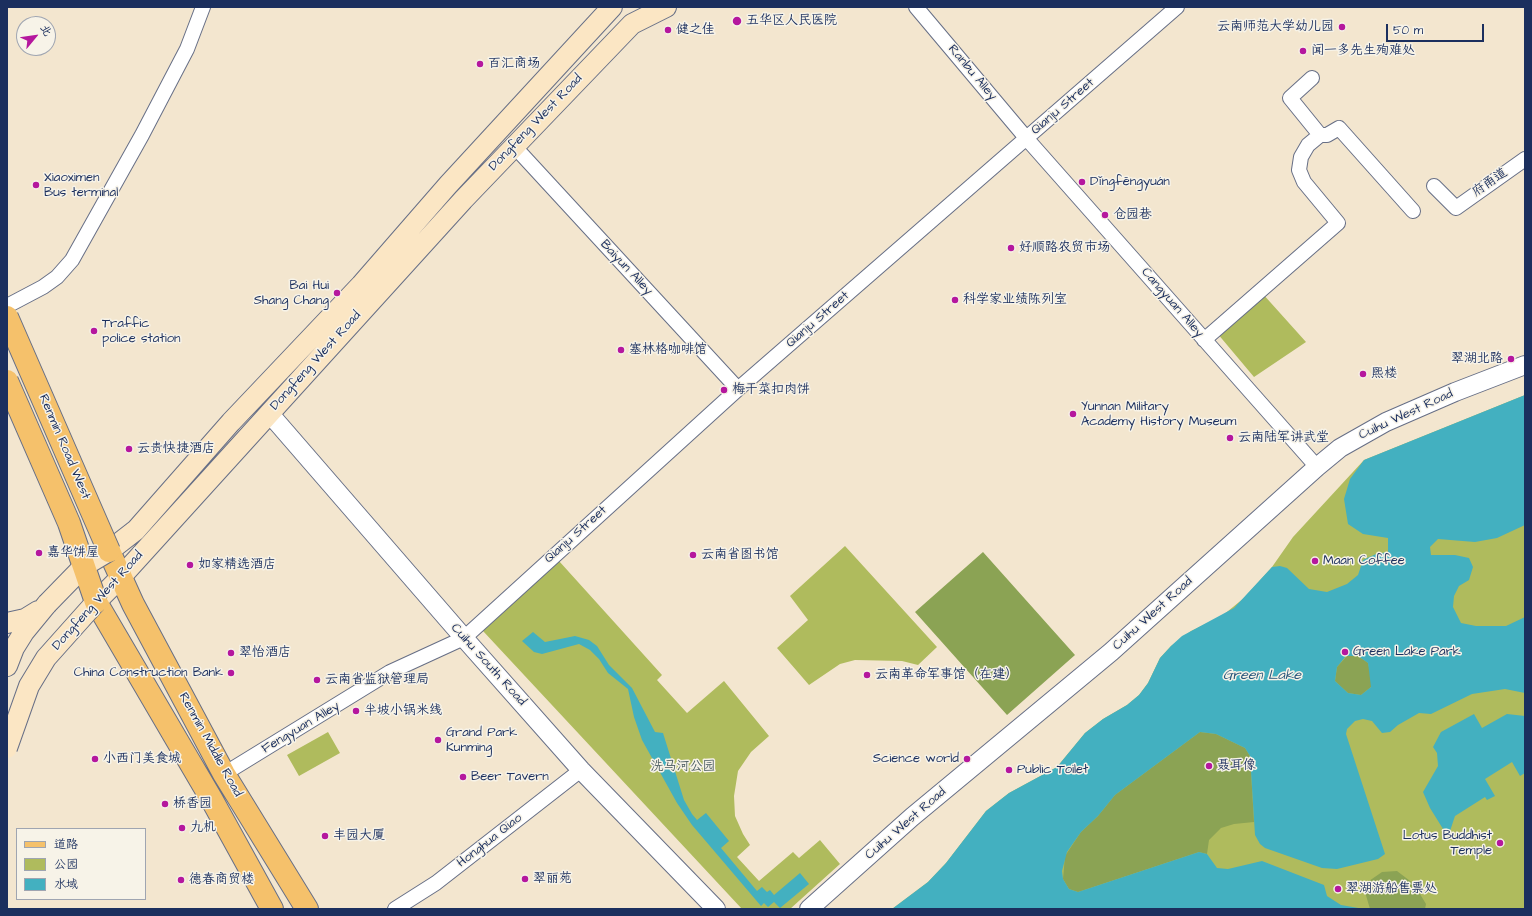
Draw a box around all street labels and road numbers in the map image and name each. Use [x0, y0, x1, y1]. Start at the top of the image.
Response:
street label: Ranbu Alley [944, 42, 1000, 104]
street label: Dongfeng West Road [486, 71, 586, 175]
street label: Qianju Street [1028, 75, 1098, 139]
street label: 府甬道 [1470, 165, 1510, 201]
street label: Baiyun Alley [596, 237, 656, 299]
street label: Cangyuan Alley [1137, 265, 1207, 341]
street label: Qianju Street [783, 288, 853, 352]
street label: Dongfeng West Road [267, 308, 365, 414]
street label: Cuihu West Road [1356, 386, 1456, 444]
street label: Renmin Road West [35, 392, 93, 502]
street label: Qianju Street [542, 503, 610, 567]
street label: Dongfeng West Road [49, 548, 147, 654]
street label: Cuihu West Road [1110, 574, 1196, 654]
street label: Cuihu South Road [447, 621, 529, 709]
street label: Renmin Middle Road [175, 690, 245, 800]
street label: Fengyuan Alley [259, 699, 343, 757]
street label: Cuihu West Road [862, 785, 950, 863]
street label: Honghua Qiao [454, 811, 526, 871]

